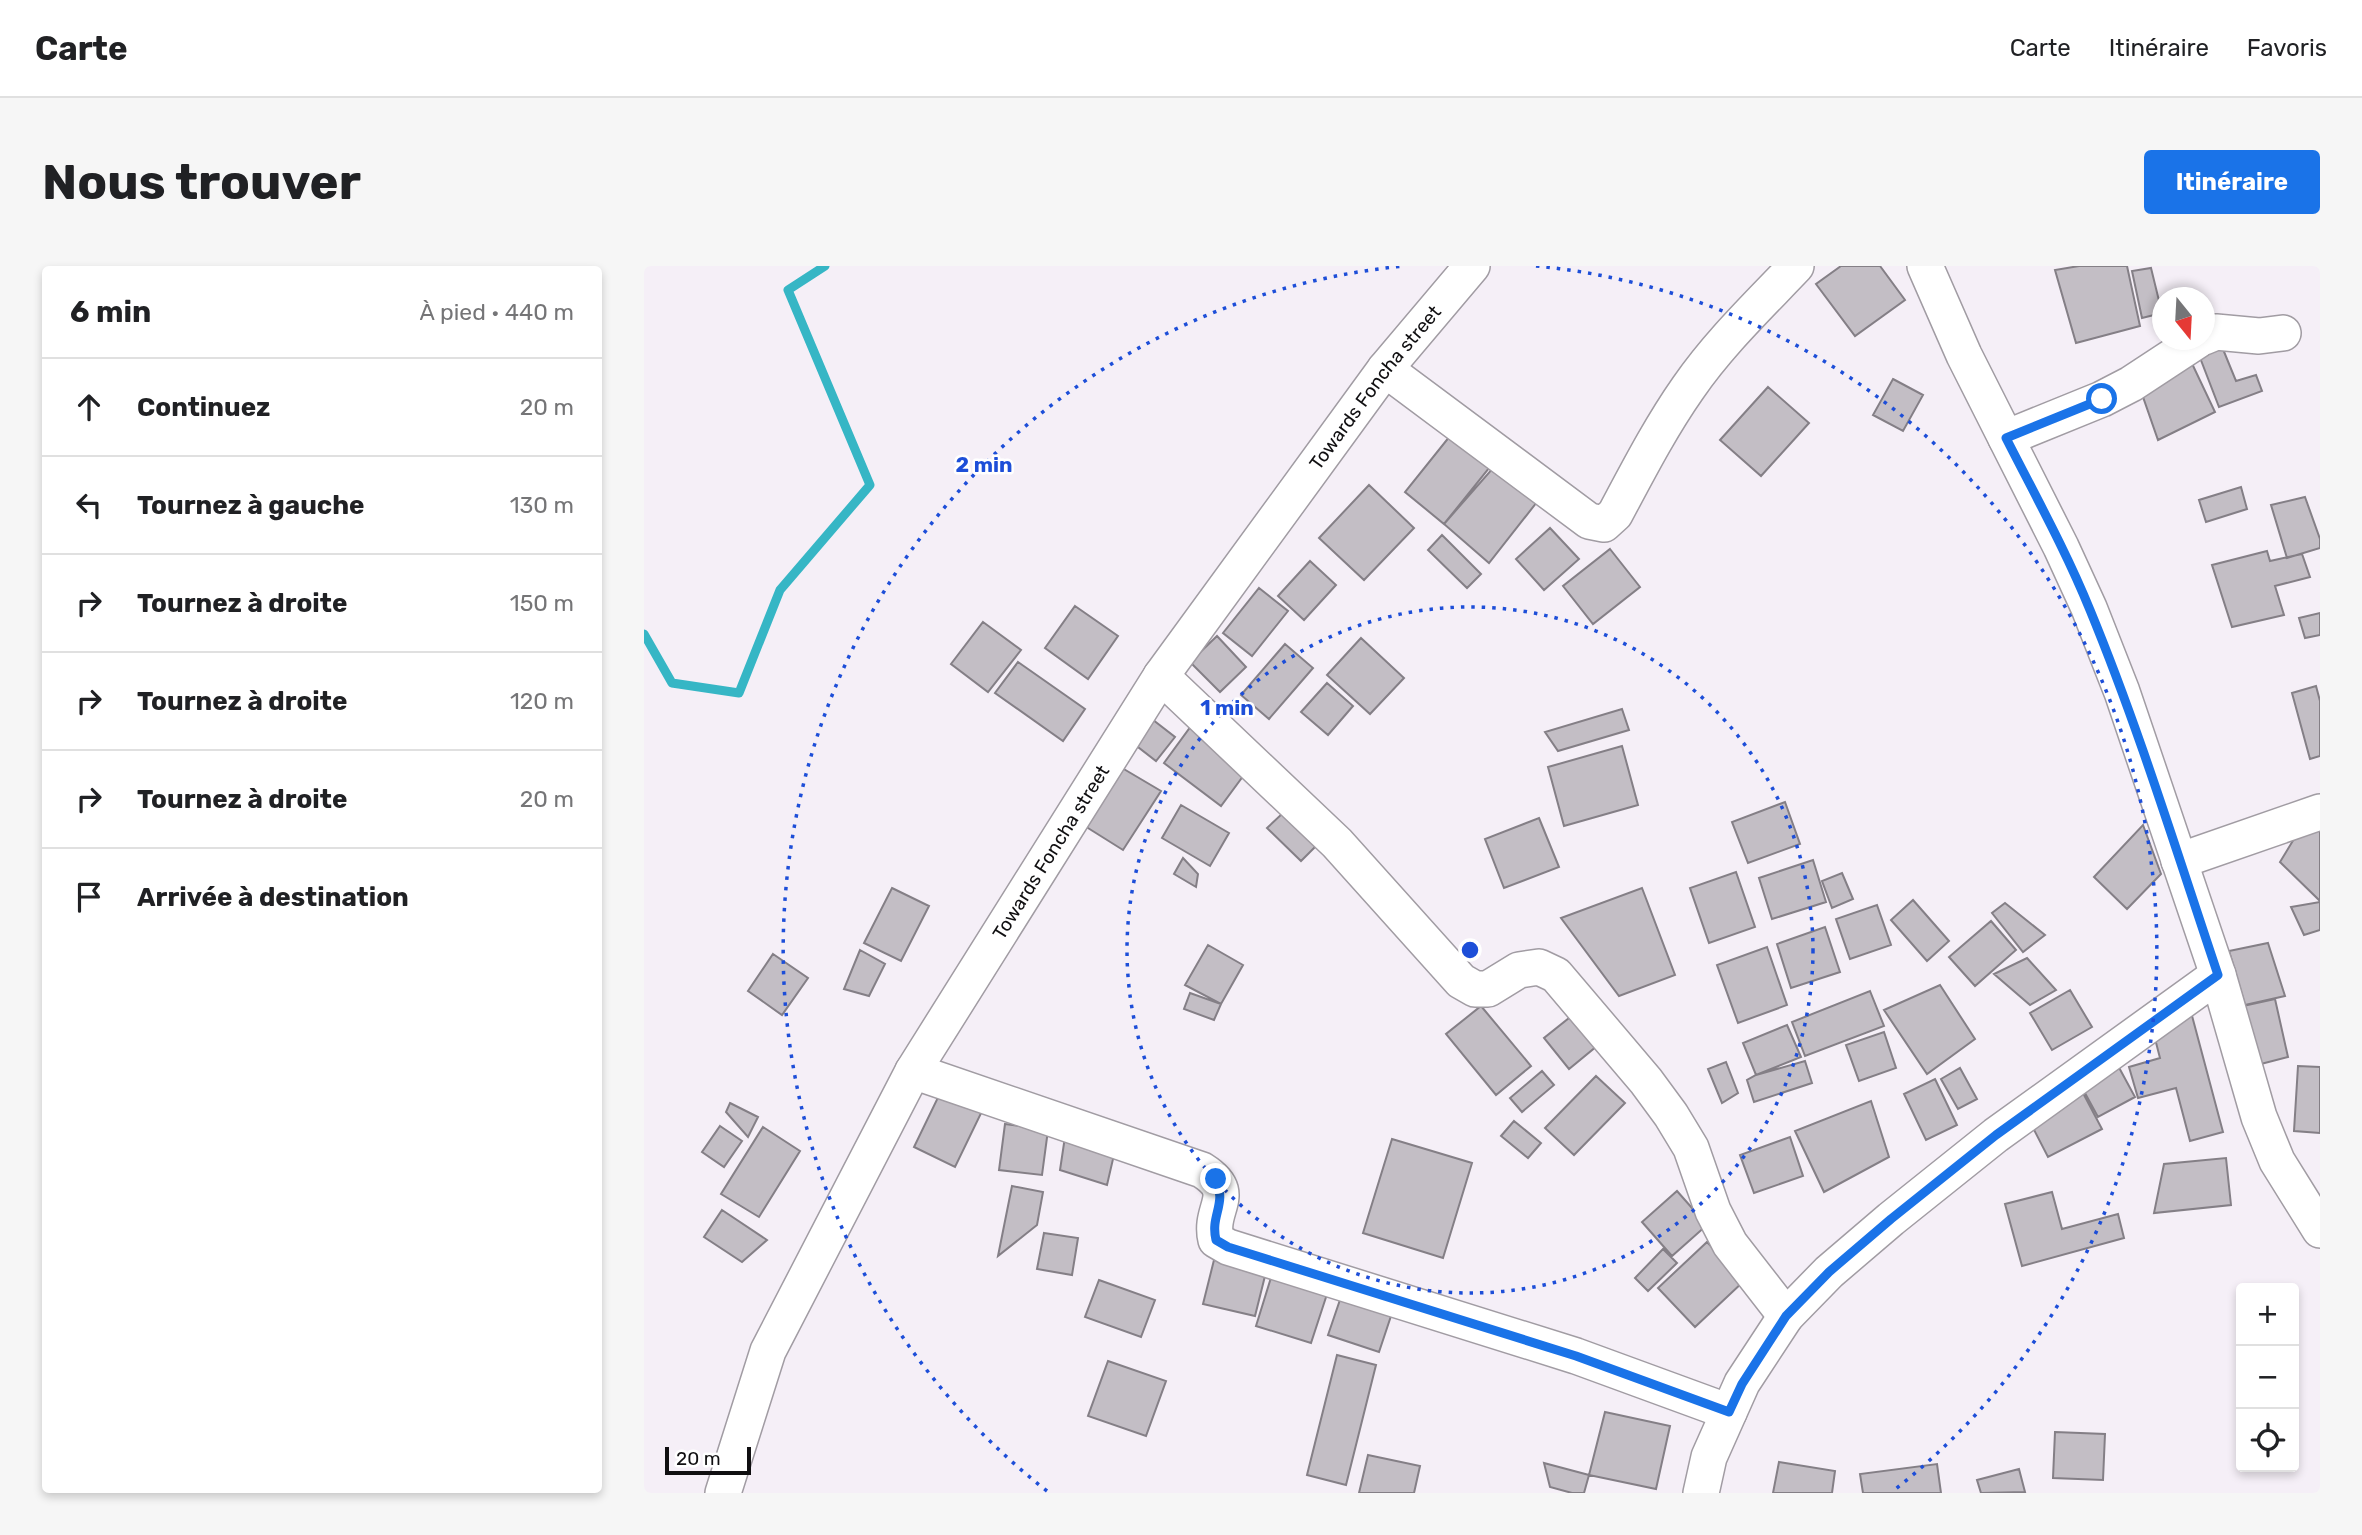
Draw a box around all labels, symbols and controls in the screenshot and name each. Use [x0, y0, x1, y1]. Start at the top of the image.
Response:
text: Carte [35, 29, 128, 68]
text: Carte [2010, 34, 2071, 62]
text: Itinéraire [2109, 34, 2209, 62]
text: Favoris [2247, 34, 2327, 62]
button: Itinéraire [2144, 150, 2320, 214]
text: Nous trouver [42, 153, 361, 211]
north arrow [2152, 287, 2215, 350]
text: 6 min [70, 294, 151, 330]
text: À pied · 440 m [420, 298, 574, 326]
street label: Towards Foncha street [1305, 300, 1446, 474]
route start [2086, 383, 2117, 414]
icon: ahead [70, 388, 108, 426]
text: Continuez [137, 392, 270, 423]
text: 20 m [520, 393, 574, 421]
text: 2 min [956, 452, 1012, 477]
icon: left [70, 486, 108, 524]
text: Tournez à gauche [137, 490, 365, 521]
text: 130 m [510, 491, 574, 519]
icon: right [70, 584, 108, 622]
text: Tournez à droite [137, 588, 347, 619]
text: 150 m [510, 589, 574, 617]
icon: right [70, 682, 108, 720]
text: Tournez à droite [137, 686, 347, 717]
text: 120 m [510, 687, 574, 715]
text: 1 min [1200, 695, 1254, 720]
street label: Towards Foncha street [988, 760, 1115, 944]
icon: right [70, 780, 108, 818]
text: Tournez à droite [137, 784, 347, 815]
text: 20 m [520, 785, 574, 813]
icon: arrive [70, 878, 108, 916]
text: Arrivée à destination [137, 882, 409, 913]
centre of rings [1458, 938, 1482, 962]
route end [1200, 1163, 1231, 1194]
map controls [2236, 1283, 2299, 1472]
button: + [2236, 1283, 2299, 1346]
button: − [2236, 1346, 2299, 1409]
button: locate [2236, 1409, 2299, 1472]
scale bar [665, 1444, 751, 1476]
text: 20 m [676, 1447, 721, 1470]

